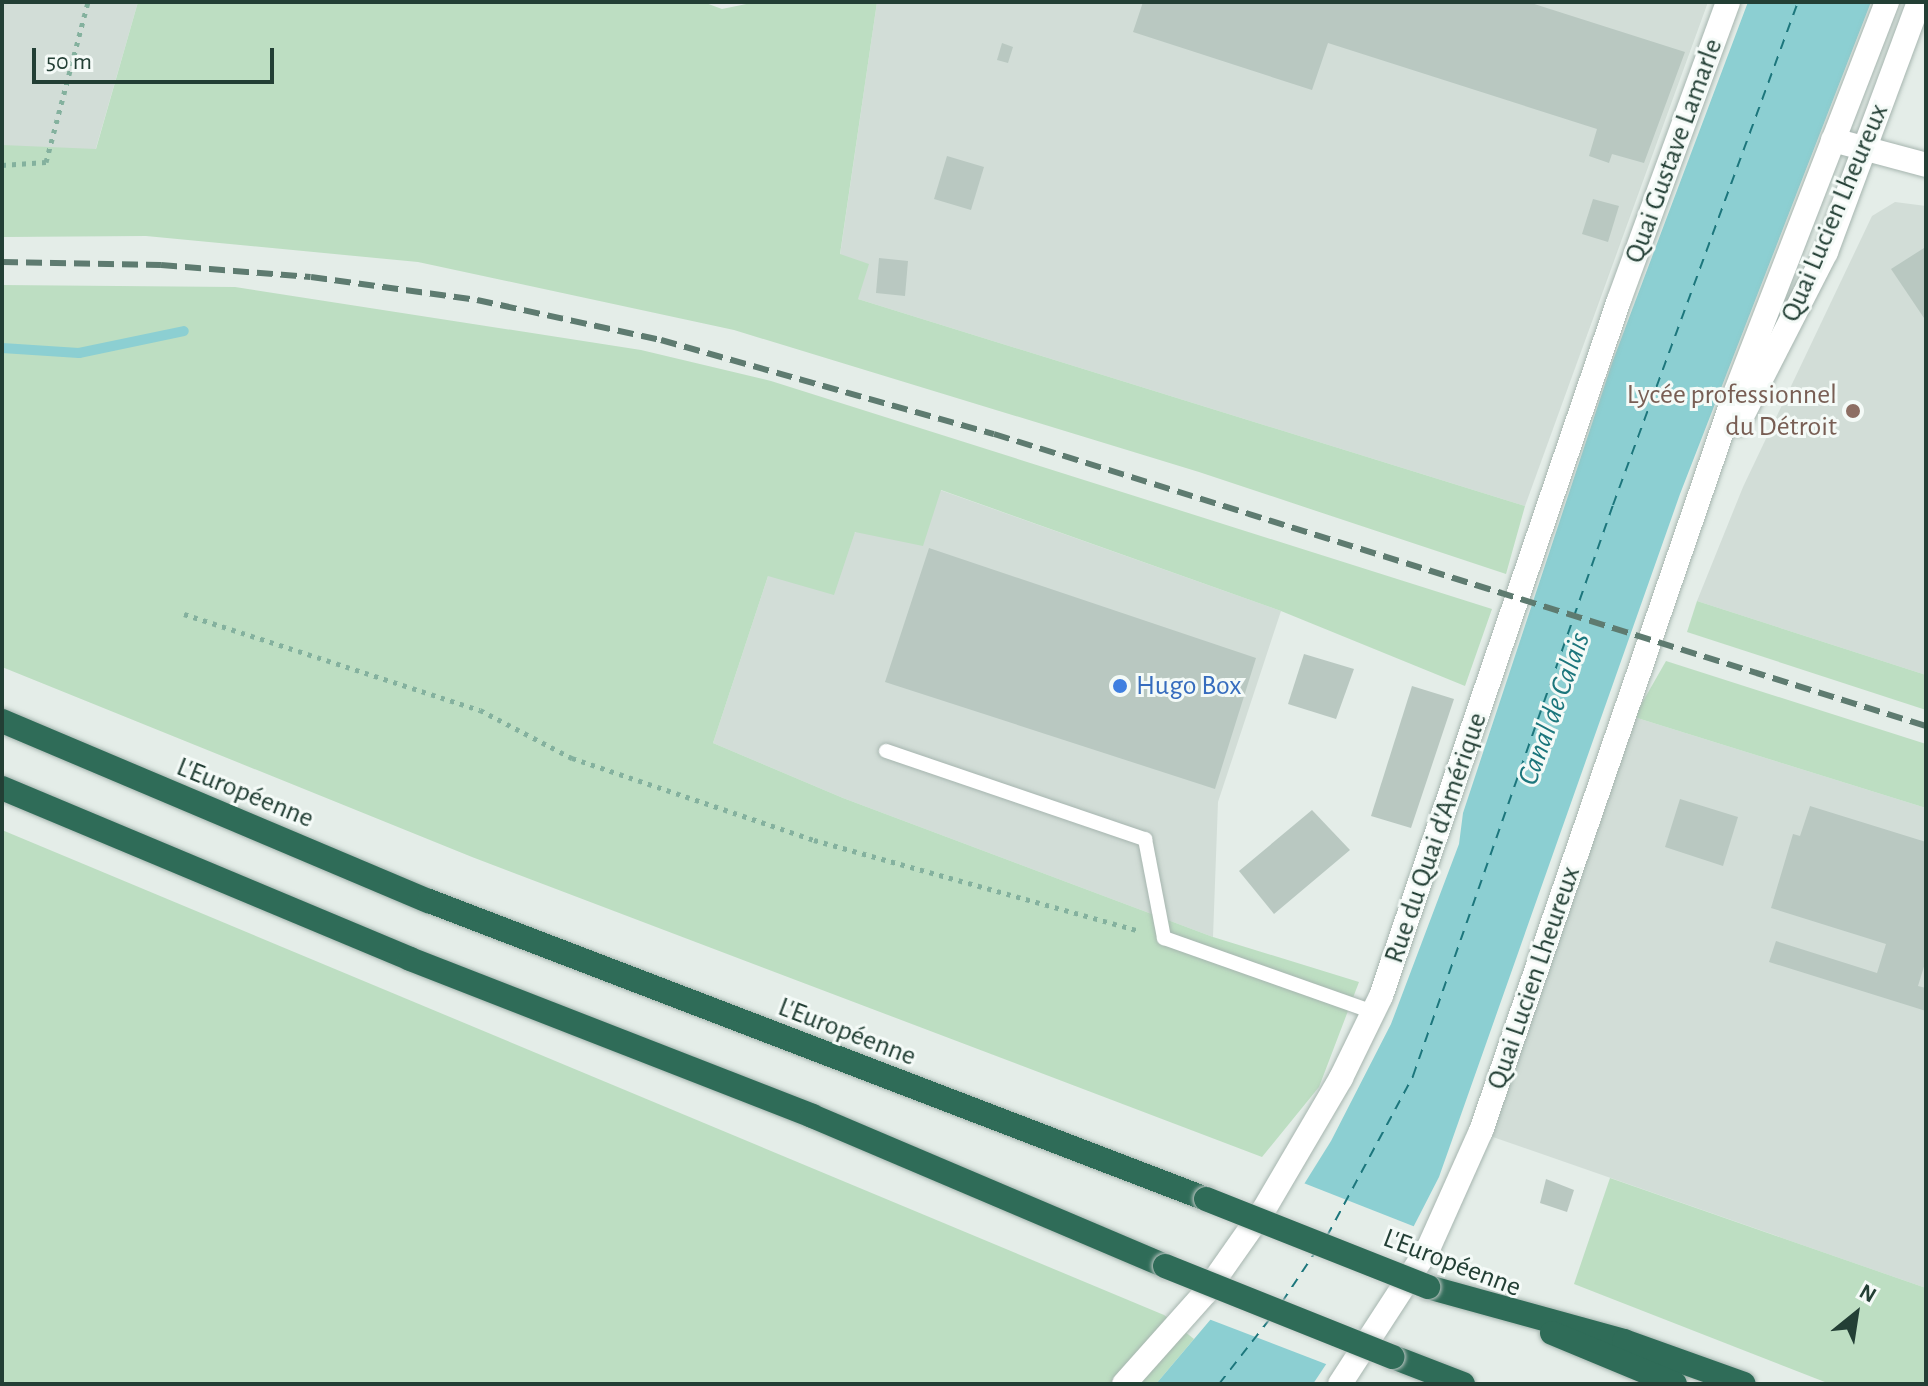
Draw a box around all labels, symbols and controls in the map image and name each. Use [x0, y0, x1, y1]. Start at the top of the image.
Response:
scale bar [36, 32, 278, 82]
street label: Quai Gustave Lamarle [1618, 34, 1730, 268]
text: 50 m [46, 50, 92, 74]
street label: Quai Lucien Lheureux [1774, 99, 1896, 327]
place label: Lycée professionnel du Détroit [1627, 378, 1837, 444]
marker: Lycée professionnel du Détroit [1844, 402, 1862, 420]
water label: Canal de Calais [1510, 628, 1598, 790]
place label: Hugo Box [1136, 669, 1241, 703]
marker: Hugo Box [1111, 677, 1129, 695]
street label: Rue du Quai d'Amérique [1377, 708, 1495, 968]
street label: L'Européenne [172, 750, 318, 836]
street label: Quai Lucien Lheureux [1480, 862, 1588, 1094]
street label: L'Européenne [773, 990, 921, 1074]
street label: L'Européenne [1378, 1221, 1526, 1305]
north arrow [1816, 1274, 1896, 1354]
text: N [1856, 1280, 1880, 1307]

